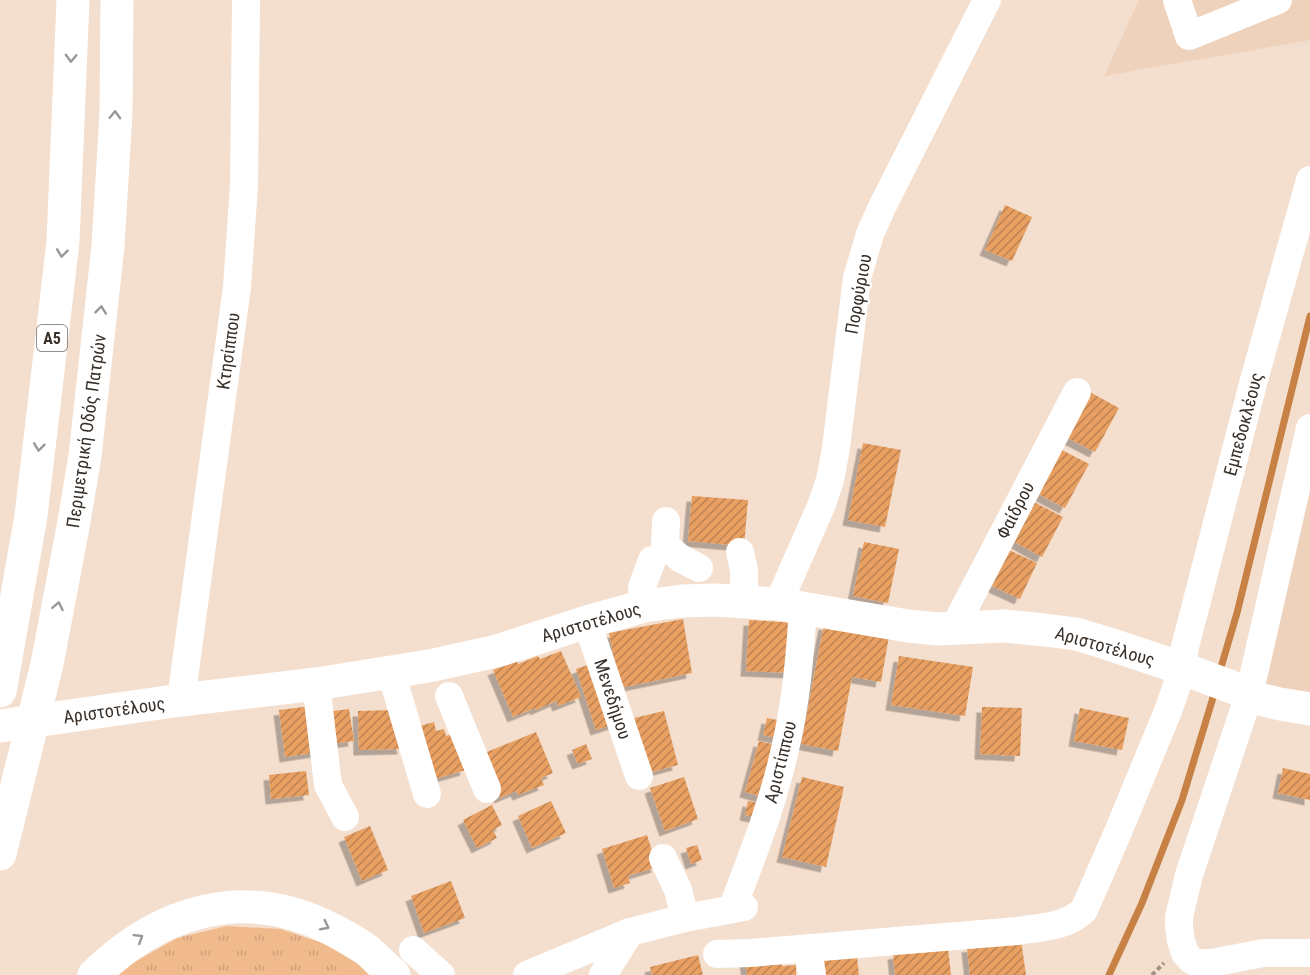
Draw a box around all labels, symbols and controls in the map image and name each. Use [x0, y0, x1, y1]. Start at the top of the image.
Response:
one-way arrow [64, 54, 77, 63]
one-way arrow [109, 111, 122, 120]
one-way arrow [56, 249, 68, 258]
street label: Πορφύριου [841, 252, 875, 336]
one-way arrow [95, 305, 107, 314]
street label: Κτησίππου [212, 311, 244, 391]
road number: Α5 [37, 325, 67, 351]
street label: Περιμετρική Οδός Πατρών [62, 332, 110, 529]
street label: Εμπεδοκλέους [1219, 370, 1267, 478]
one-way arrow [33, 442, 46, 451]
street label: Φαίδρου [992, 478, 1038, 542]
street label: Αριστοτέλους [539, 598, 643, 646]
one-way arrow [51, 602, 64, 612]
street label: Αριστοτέλους [1053, 622, 1157, 670]
street label: Μενεδήμου [590, 656, 636, 742]
street label: Αριστοτέλους [62, 692, 166, 728]
street label: Αριστίππου [760, 719, 800, 805]
one-way arrow [319, 919, 330, 930]
one-way arrow [133, 935, 144, 946]

